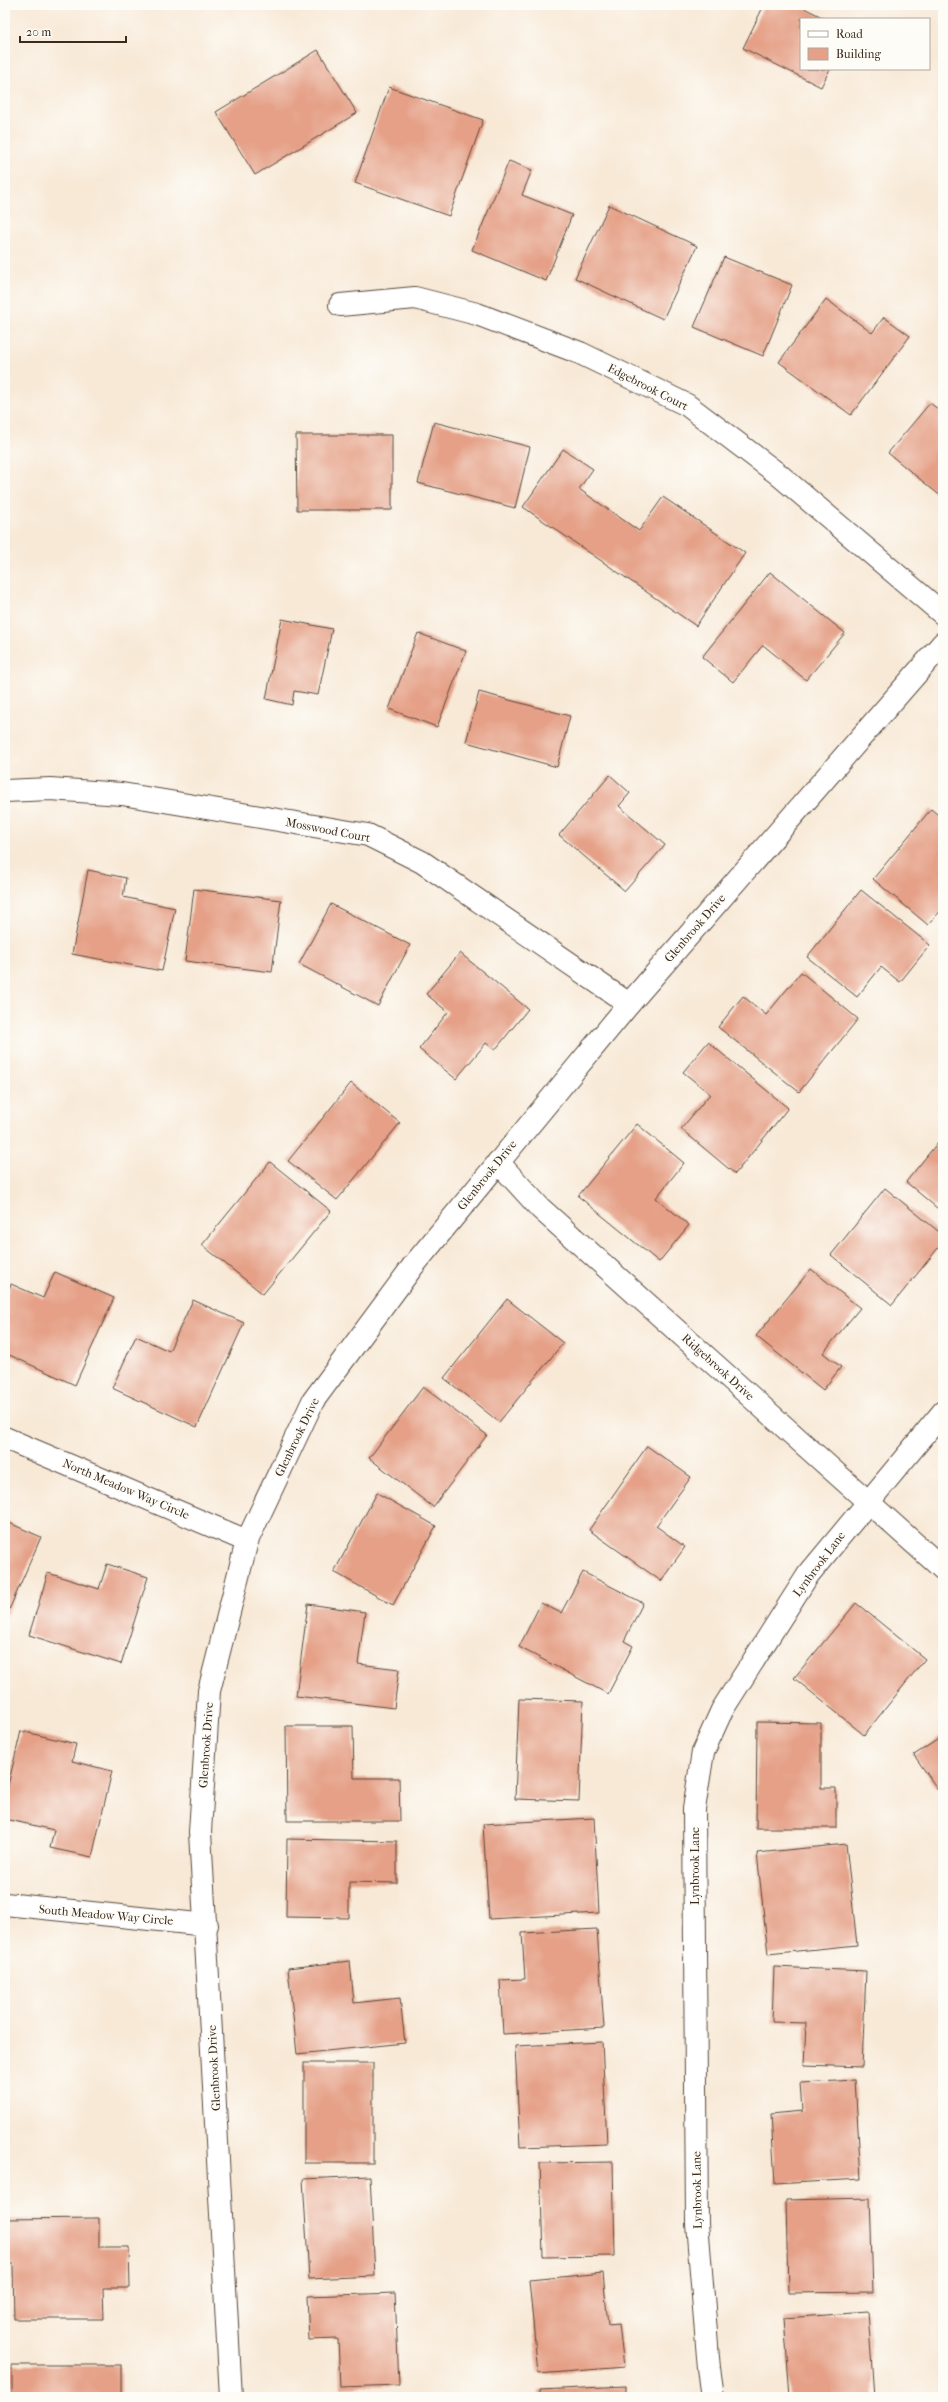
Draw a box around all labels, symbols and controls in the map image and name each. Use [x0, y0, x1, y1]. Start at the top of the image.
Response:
scale bar [20, 18, 126, 44]
legend [800, 18, 930, 70]
text: 20 m [26, 25, 51, 39]
text: Road [836, 27, 863, 41]
text: Building [836, 47, 881, 61]
street label: Edgebrook Court [605, 361, 691, 414]
street label: Mosswood Court [284, 815, 372, 845]
street label: Glenbrook Drive [662, 891, 729, 965]
street label: Glenbrook Drive [455, 1137, 520, 1213]
street label: Ridgebrook Drive [679, 1331, 757, 1403]
street label: Glenbrook Drive [272, 1395, 322, 1479]
street label: North Meadow Way Circle [61, 1456, 191, 1522]
street label: Lynbrook Lane [790, 1529, 848, 1599]
street label: Glenbrook Drive [196, 1702, 216, 1788]
street label: Lynbrook Lane [688, 1827, 702, 1905]
street label: South Meadow Way Circle [38, 1902, 174, 1928]
street label: Glenbrook Drive [205, 2025, 223, 2111]
street label: Lynbrook Lane [689, 2151, 705, 2229]

